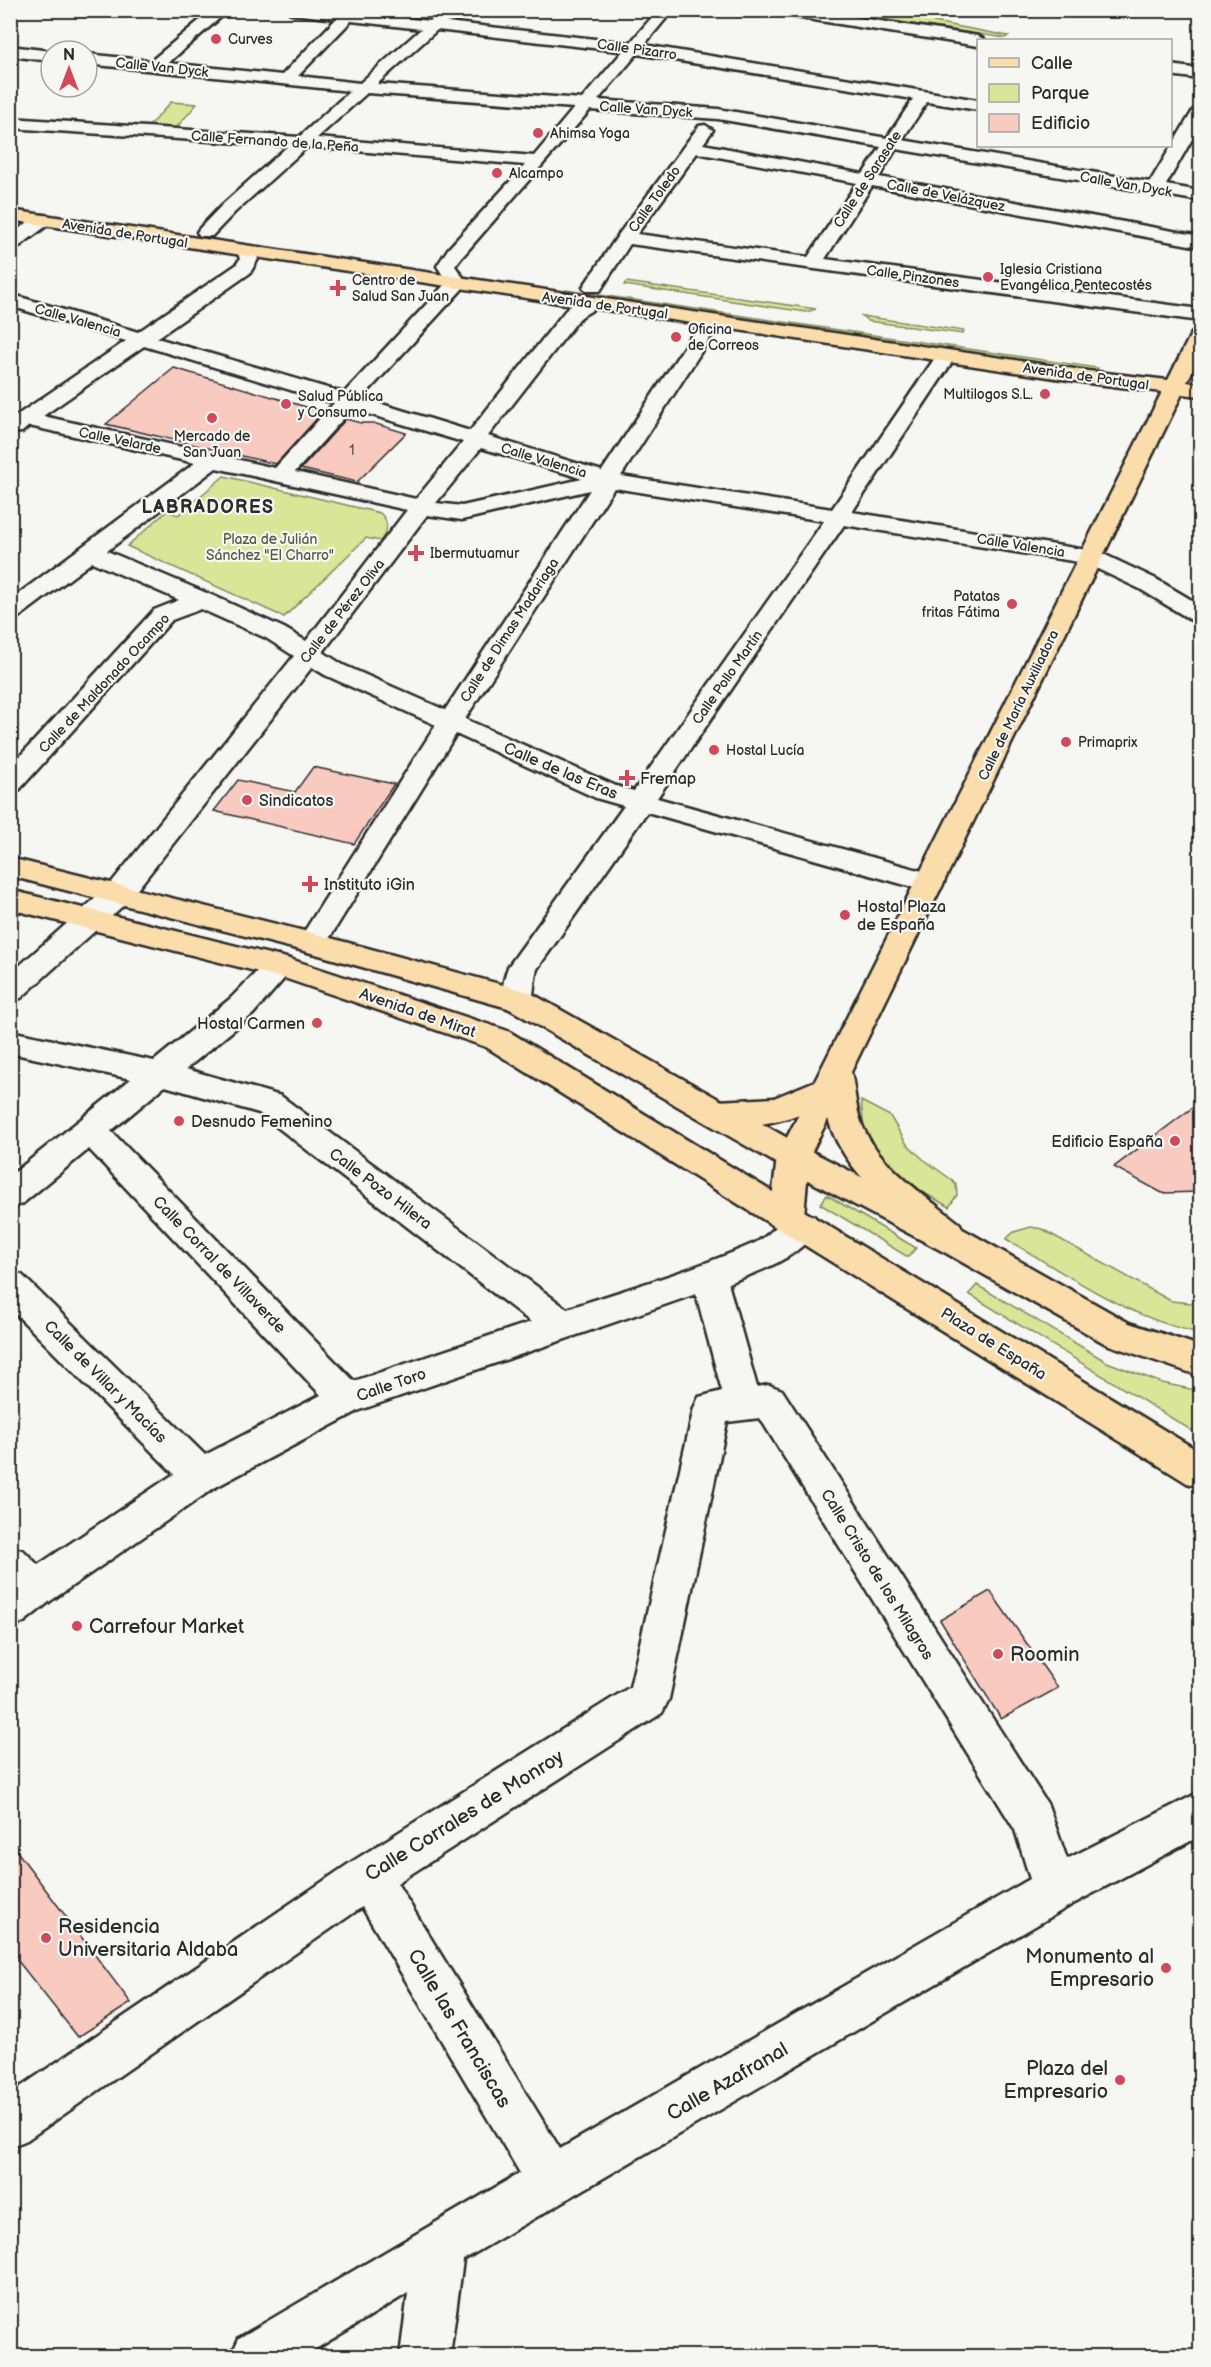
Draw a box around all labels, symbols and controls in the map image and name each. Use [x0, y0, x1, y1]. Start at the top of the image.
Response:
place label: Curves [228, 31, 273, 48]
marker: Curves [209, 32, 223, 46]
street label: Calle Pizarro [596, 35, 678, 64]
north arrow [39, 39, 99, 99]
legend [977, 39, 1172, 147]
text: N [63, 46, 75, 65]
text: Calle [1031, 53, 1073, 74]
street label: Calle Van Dyck [115, 54, 209, 81]
text: Parque [1031, 83, 1089, 104]
street label: Calle Van Dyck [599, 98, 693, 121]
text: Edificio [1031, 113, 1090, 134]
place label: Ahimsa Yoga [550, 125, 630, 142]
marker: Ahimsa Yoga [531, 126, 545, 140]
street label: Calle Fernando de la Peña [191, 127, 359, 156]
street label: Calle de Sarasate [830, 128, 905, 231]
street label: Calle Toledo [625, 163, 684, 236]
place label: Alcampo [509, 165, 564, 182]
marker: Alcampo [490, 166, 504, 180]
street label: Calle Van Dyck [1078, 168, 1173, 201]
street label: Calle de Velázquez [885, 176, 1007, 215]
street label: Avenida de Portugal [61, 215, 189, 252]
place label: Iglesia Cristiana Evangélica Pentecostés [1000, 261, 1152, 294]
street label: Calle Pinzones [865, 262, 961, 291]
marker: Iglesia Cristiana Evangélica Pentecostés [981, 270, 995, 284]
place label: Centro de Salud San Juan [352, 272, 449, 305]
marker: Centro de Salud San Juan [329, 279, 347, 297]
street label: Avenida de Portugal [541, 288, 669, 323]
street label: Calle Valencia [33, 300, 123, 341]
place label: Oficina de Correos [688, 321, 759, 354]
marker: Oficina de Correos [669, 330, 683, 344]
street label: Avenida de Portugal [1022, 359, 1150, 394]
place label: Multilogos S.L. [943, 386, 1033, 403]
marker: Multilogos S.L. [1038, 387, 1052, 401]
place label: Salud Pública y Consumo [297, 388, 383, 421]
marker: Salud Pública y Consumo [279, 397, 293, 411]
marker: Mercado de San Juan [205, 411, 219, 425]
street label: Calle Velarde [77, 423, 163, 457]
place label: Mercado de San Juan [174, 428, 250, 461]
street label: Calle Valencia [499, 439, 589, 482]
house number: 1 [349, 442, 355, 459]
district label: LABRADORES [141, 497, 275, 518]
street label: Calle Valencia [976, 530, 1066, 561]
park label: Plaza de Julián Sánchez "El Charro" [206, 531, 334, 564]
marker: Ibermutuamur [407, 544, 425, 562]
place label: Ibermutuamur [430, 545, 520, 562]
street label: Calle de Dimas Madariaga [457, 555, 562, 705]
street label: Calle de Pérez Oliva [296, 556, 388, 667]
place label: Patatas fritas Fátima [922, 588, 1000, 621]
marker: Patatas fritas Fátima [1005, 597, 1019, 611]
street label: Calle de Maldonado Ocampo [35, 610, 173, 757]
street label: Calle Pollo Martín [689, 627, 766, 728]
street label: Calle de María Auxiliadora [975, 627, 1062, 783]
place label: Primaprix [1078, 734, 1138, 751]
marker: Primaprix [1059, 735, 1073, 749]
street label: Calle de las Eras [501, 739, 620, 804]
place label: Hostal Lucía [726, 742, 804, 759]
marker: Hostal Lucía [707, 743, 721, 757]
marker: Fremap [618, 769, 636, 787]
place label: Fremap [640, 770, 696, 789]
place label: Sindicatos [259, 792, 333, 811]
marker: Sindicatos [240, 793, 254, 807]
marker: Instituto iGin [301, 875, 319, 893]
place label: Instituto iGin [324, 876, 415, 895]
place label: Hostal Plaza de España [857, 898, 946, 935]
marker: Hostal Plaza de España [838, 908, 852, 922]
street label: Avenida de Mirat [357, 985, 478, 1042]
place label: Hostal Carmen [197, 1015, 305, 1034]
marker: Hostal Carmen [310, 1016, 324, 1030]
place label: Desnudo Femenino [191, 1113, 332, 1132]
marker: Desnudo Femenino [172, 1114, 186, 1128]
place label: Edificio España [1051, 1133, 1163, 1152]
marker: Edificio España [1168, 1134, 1182, 1148]
street label: Calle Pozo Hilera [325, 1144, 435, 1234]
street label: Calle Corral de Villaverde [148, 1193, 290, 1338]
street label: Plaza de España [937, 1304, 1050, 1384]
street label: Calle de Villar y Macías [40, 1317, 170, 1447]
street label: Calle Toro [354, 1365, 429, 1406]
street label: Calle Cristo de los Milagros [816, 1486, 937, 1664]
place label: Carrefour Market [89, 1615, 244, 1639]
marker: Carrefour Market [70, 1619, 84, 1633]
place label: Roomin [1010, 1643, 1079, 1667]
marker: Roomin [991, 1647, 1005, 1661]
street label: Calle Corrales de Monroy [361, 1745, 568, 1887]
place label: Residencia Universitaria Aldaba [58, 1915, 238, 1962]
marker: Residencia Universitaria Aldaba [39, 1931, 53, 1945]
street label: Calle las Franciscas [402, 1945, 516, 2112]
place label: Monumento al Empresario [1025, 1945, 1154, 1992]
marker: Monumento al Empresario [1159, 1961, 1173, 1975]
street label: Calle Azafranal [663, 2038, 792, 2126]
place label: Plaza del Empresario [1004, 2057, 1108, 2104]
marker: Plaza del Empresario [1113, 2073, 1127, 2087]

